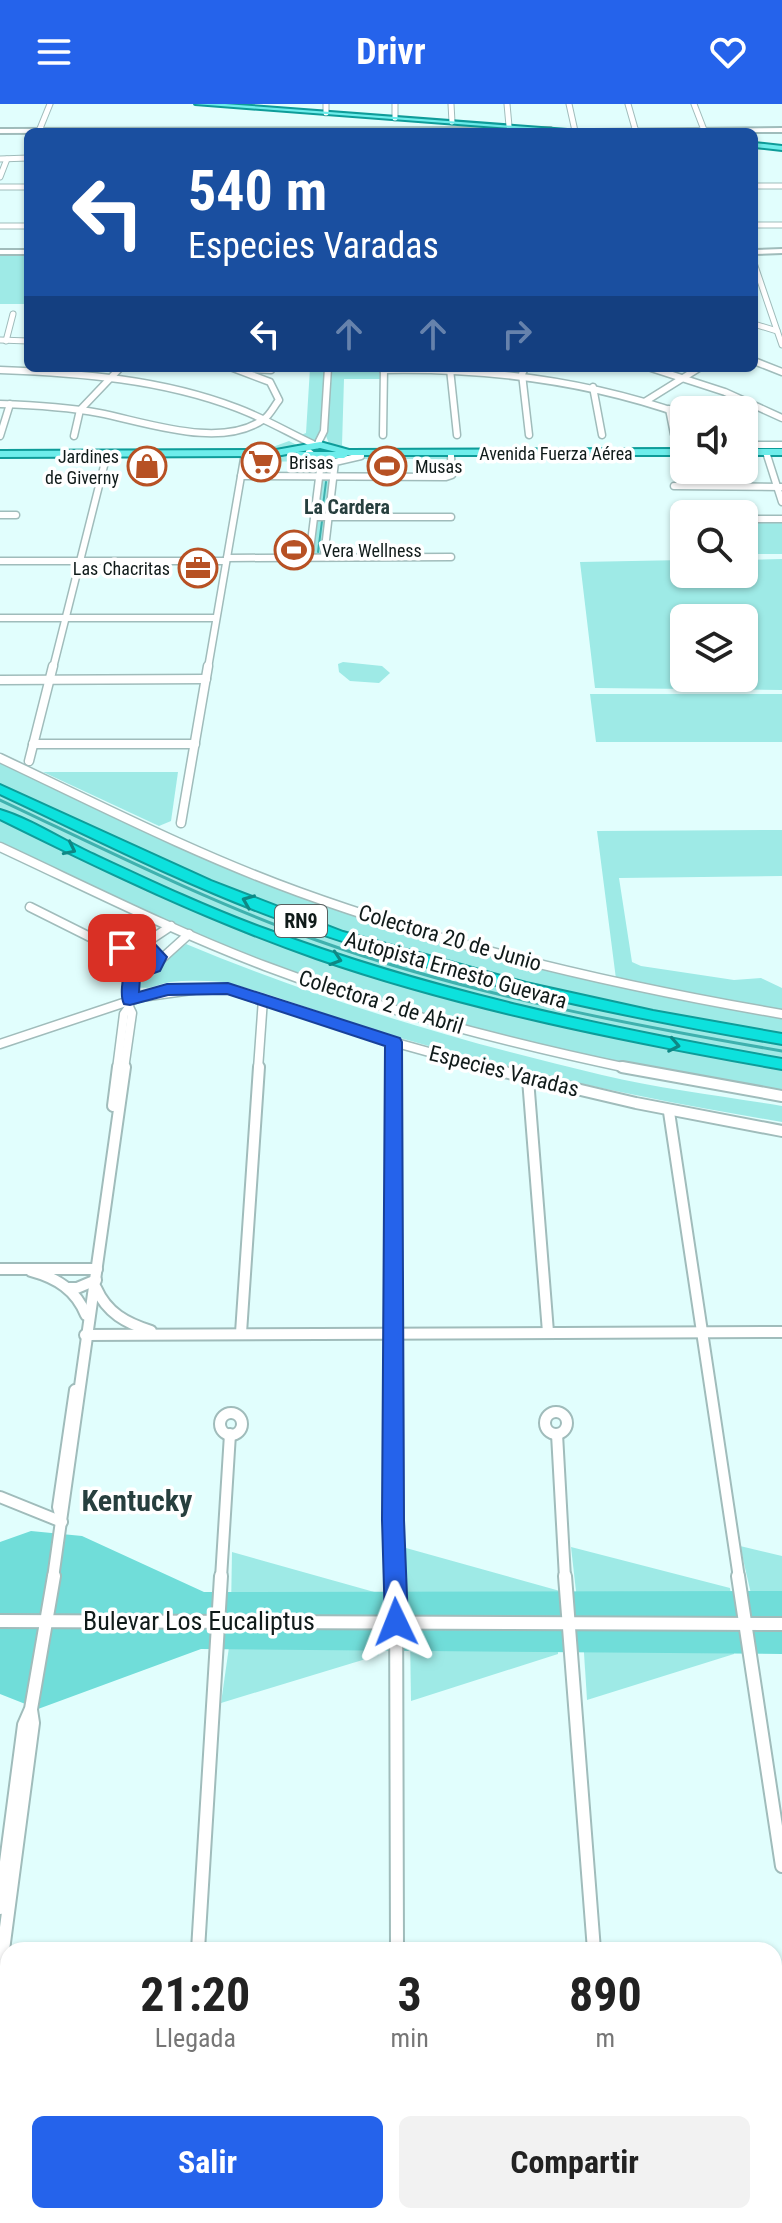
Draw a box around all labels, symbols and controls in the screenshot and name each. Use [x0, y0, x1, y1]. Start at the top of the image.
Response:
icon: menu [32, 30, 76, 74]
icon: heart [706, 30, 750, 74]
text: Drivr [356, 31, 426, 73]
text: 540 m [188, 158, 327, 224]
icon: left [56, 160, 160, 264]
text: Especies Varadas [188, 225, 439, 267]
icon: left [243, 312, 287, 356]
icon: ahead [327, 312, 371, 356]
icon: ahead [411, 312, 455, 356]
icon: right [495, 312, 539, 356]
map controls [670, 396, 758, 692]
button: sound [670, 396, 758, 484]
supermarket icon: Brisas [240, 441, 282, 483]
street label: Avenida Fuerza Aérea [479, 443, 633, 464]
shop icon: Jardines de Giverny [126, 445, 168, 487]
sports icon: Musas [366, 445, 408, 487]
place label: Jardines de Giverny [45, 446, 119, 488]
place label: Brisas [289, 452, 333, 473]
place label: Musas [415, 456, 462, 477]
district label: La Cardera [304, 495, 390, 519]
button: search [670, 500, 758, 588]
sports icon: Vera Wellness [273, 529, 315, 571]
place label: Vera Wellness [322, 540, 422, 561]
office icon: Las Chacritas [177, 547, 219, 589]
place label: Las Chacritas [73, 558, 170, 579]
button: layers [670, 604, 758, 692]
one-way arrow [62, 839, 76, 855]
one-way arrow [242, 894, 256, 911]
street label: Colectora 20 de Junio [356, 900, 544, 976]
road number: RN9 [275, 905, 327, 937]
pin [88, 914, 156, 982]
icon: arrive [100, 926, 144, 970]
street label: Autopista Ernesto Guevara [342, 926, 570, 1014]
one-way arrow [328, 950, 342, 966]
street label: Colectora 2 de Abril [296, 965, 466, 1039]
one-way arrow [667, 1036, 681, 1053]
street label: Especies Varadas [427, 1040, 581, 1102]
district label: Kentucky [82, 1483, 193, 1518]
position arrow [354, 1580, 438, 1664]
street label: Bulevar Los Eucaliptus [83, 1606, 315, 1636]
text: 21:20 [140, 1966, 250, 2023]
text: 3 [398, 1966, 422, 2023]
text: 890 [569, 1966, 642, 2023]
text: Llegada [155, 2023, 236, 2053]
text: min [391, 2023, 429, 2053]
text: m [596, 2023, 615, 2053]
button: Salir [32, 2116, 383, 2208]
button: Compartir [399, 2116, 750, 2208]

